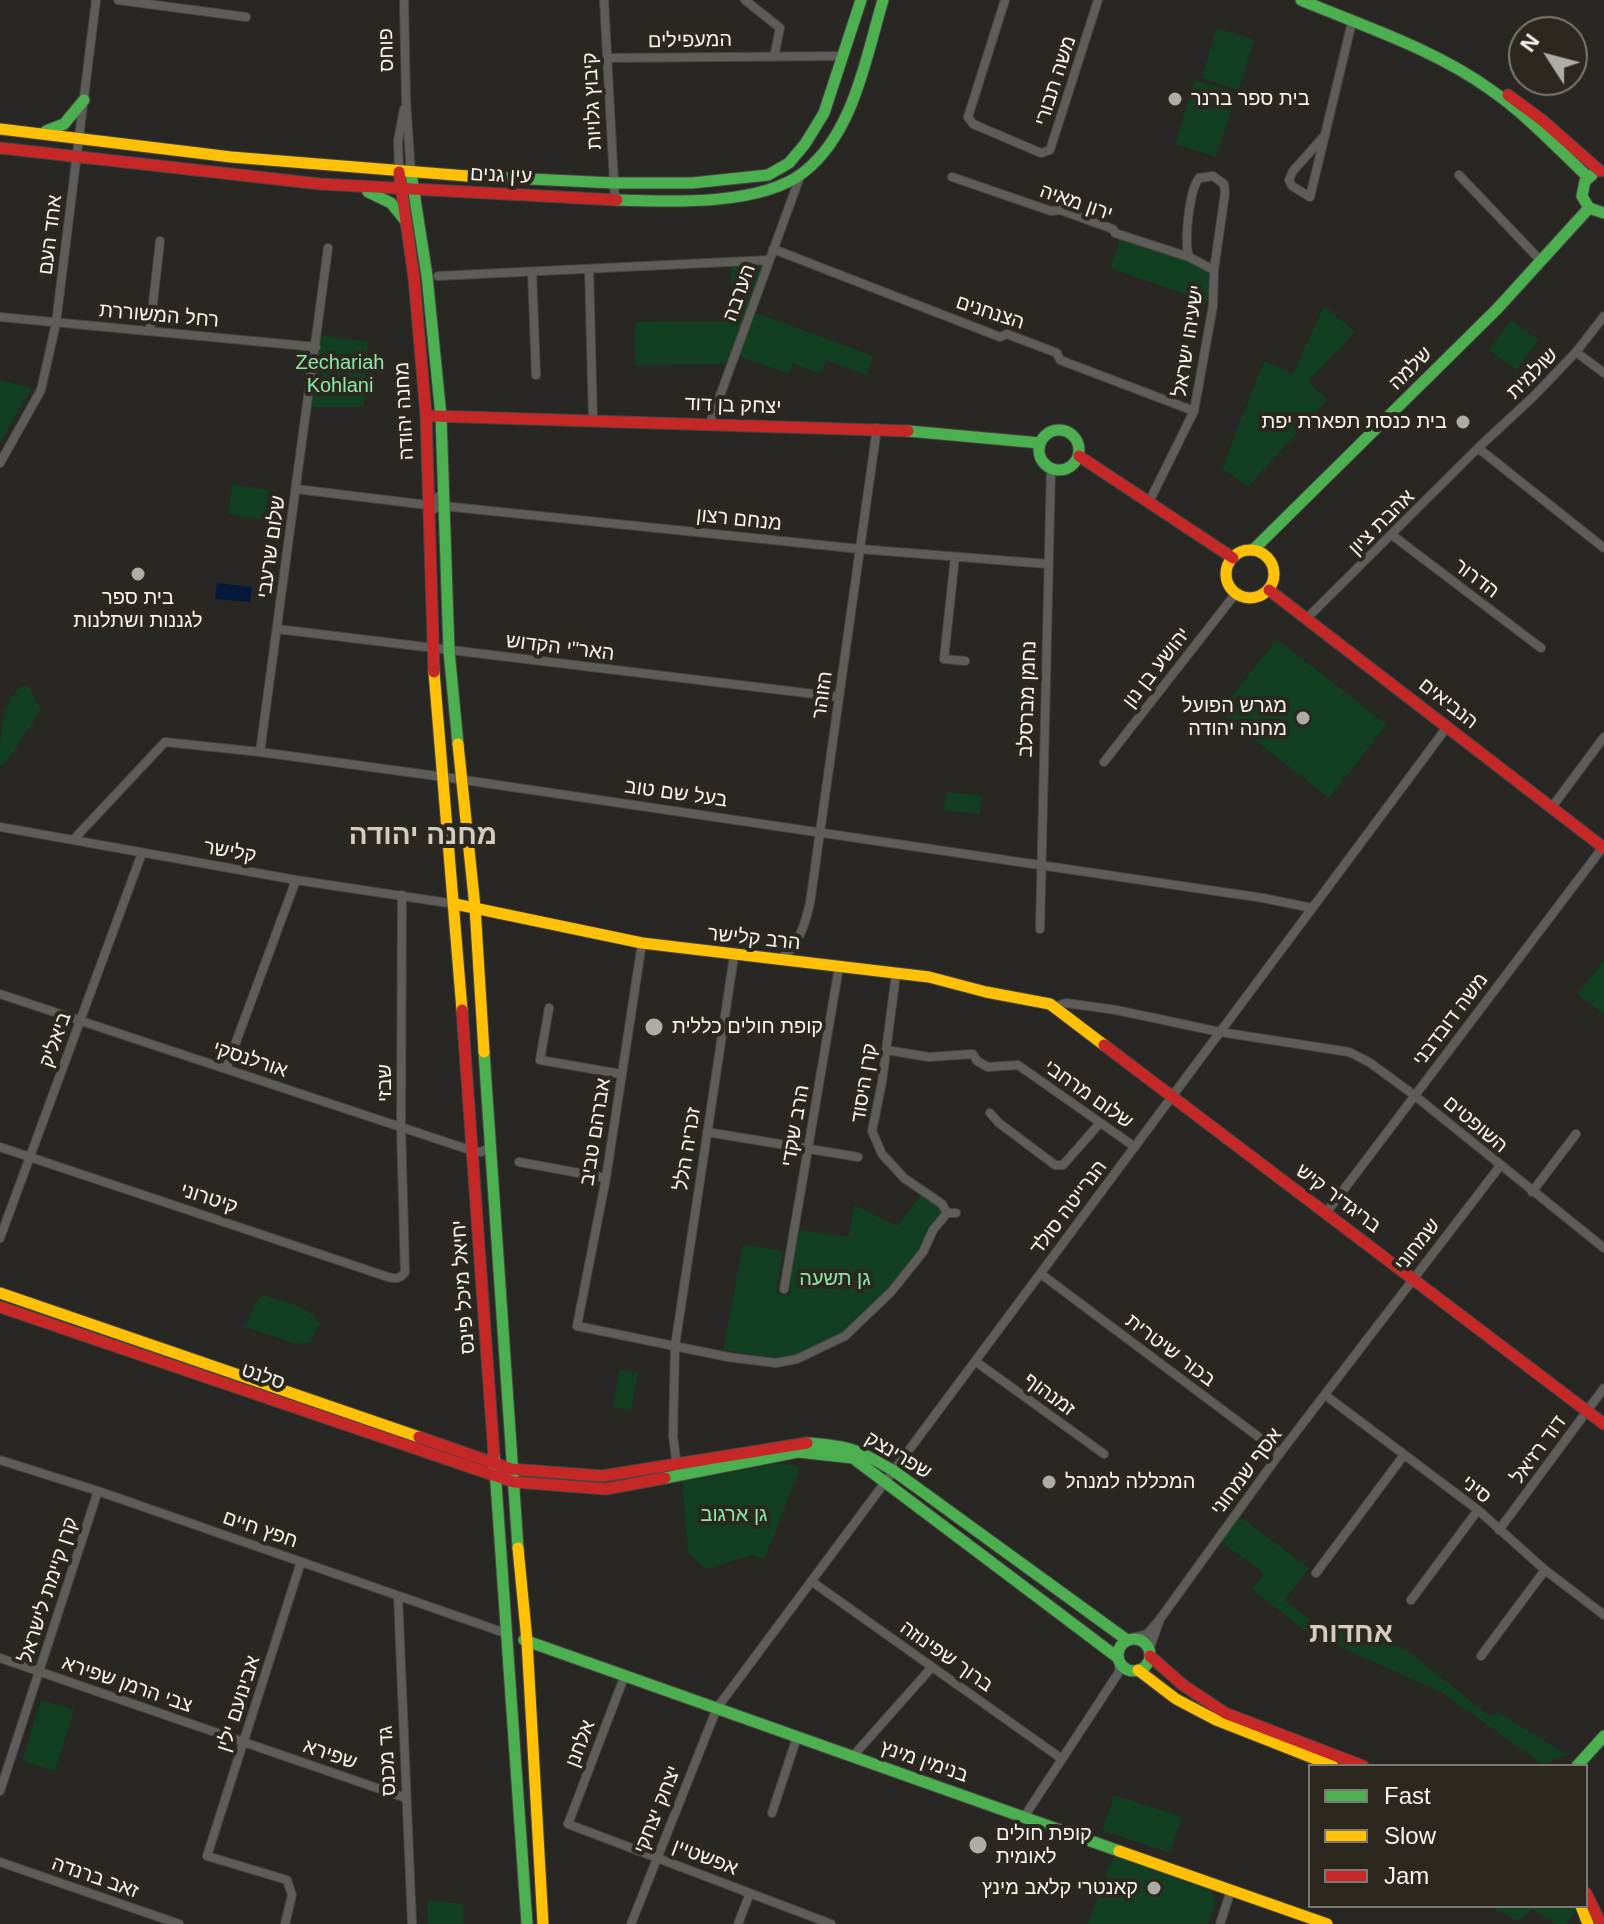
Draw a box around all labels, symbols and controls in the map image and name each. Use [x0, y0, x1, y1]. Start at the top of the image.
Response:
north arrow [1508, 16, 1588, 96]
street label: פוחס [375, 28, 399, 72]
street label: המעפילים [648, 28, 732, 54]
text: N [1515, 29, 1545, 57]
street label: משה תבורי [1030, 33, 1082, 129]
street label: קיבוץ גלויות [578, 52, 608, 150]
place label: בית ספר ברנר [1191, 87, 1310, 111]
marker: בית ספר ברנר [1166, 90, 1184, 108]
street label: עין גנים [469, 162, 533, 190]
street label: ירון מאיה [1036, 179, 1116, 227]
street label: אחד העם [34, 194, 68, 276]
street label: הערבה [719, 261, 761, 325]
street label: ישעיהו ישראל [1168, 283, 1210, 399]
street label: הצנחנים [953, 291, 1027, 335]
street label: רחל המשוררת [98, 299, 220, 333]
street label: שלמה [1384, 342, 1438, 396]
street label: שולמית [1502, 343, 1564, 405]
park label: Zechariah Kohlani [296, 351, 384, 398]
street label: מחנה יהודה [390, 361, 420, 461]
street label: יצחק בן דוד [684, 392, 782, 420]
place label: בית כנסת תפארת יפת [1261, 410, 1447, 434]
marker: בית כנסת תפארת יפת [1454, 413, 1472, 431]
street label: אהבת ציון [1344, 485, 1420, 561]
street label: שלום שרעבי [253, 494, 291, 600]
street label: מנחם רצון [695, 504, 783, 536]
street label: הדרור [1449, 554, 1503, 604]
marker: בית ספר לגננות ושתלנות [129, 565, 147, 583]
place label: בית ספר לגננות ושתלנות [73, 586, 203, 633]
street label: יהושע בן נון [1118, 623, 1196, 713]
street label: האר"י הקדוש [504, 629, 616, 667]
street label: נחמן מברסלב [1014, 640, 1042, 758]
street label: הזוהר [808, 670, 838, 720]
street label: הנביאים [1414, 673, 1482, 735]
place label: מגרש הפועל מחנה יהודה [1182, 694, 1287, 741]
marker: מגרש הפועל מחנה יהודה [1294, 709, 1312, 727]
street label: בעל שם טוב [623, 775, 729, 813]
district label: מחנה יהודה [349, 819, 497, 853]
street label: קלישר [202, 836, 258, 868]
street label: הרב קלישר [706, 922, 802, 956]
street label: משה דובדבני [1408, 969, 1494, 1071]
street label: ביאליק [35, 1009, 77, 1071]
place label: קופת חולים כללית [672, 1015, 823, 1039]
marker: קופת חולים כללית [643, 1016, 665, 1038]
street label: אורלנסקי [210, 1037, 290, 1083]
street label: קרן היסוד [847, 1042, 883, 1124]
street label: שלום מרחבי [1039, 1055, 1137, 1135]
street label: שבזי [373, 1064, 397, 1102]
street label: אברהם טביב [576, 1077, 616, 1187]
street label: הרב שקדי [777, 1083, 815, 1169]
street label: השופטים [1438, 1091, 1512, 1159]
street label: זכריה הלל [670, 1106, 706, 1192]
street label: הנרייטה סולד [1025, 1156, 1113, 1260]
street label: בריגדיר קיש [1291, 1159, 1385, 1239]
street label: קיטרוני [177, 1178, 241, 1220]
street label: שמחוני [1390, 1214, 1446, 1276]
street label: יחיאל מיכל פינס [447, 1219, 481, 1355]
park label: גן תשעה [799, 1267, 871, 1291]
street label: בכור שיטרית [1120, 1310, 1220, 1392]
street label: סלנט [238, 1358, 288, 1396]
street label: זמנהוף [1019, 1368, 1079, 1422]
street label: דוד רזיאל [1506, 1411, 1572, 1489]
street label: אסף שמחוני [1206, 1424, 1288, 1520]
street label: שפרינצק [860, 1427, 936, 1485]
place label: המכללה למנהל [1065, 1470, 1195, 1494]
street label: סיני [1456, 1471, 1496, 1509]
marker: המכללה למנהל [1040, 1473, 1058, 1491]
park label: גן ארגוב [700, 1503, 768, 1527]
street label: חפץ חיים [219, 1506, 301, 1554]
street label: קרן קיימת לישראל [14, 1514, 84, 1666]
street label: ברוך שפינוזה [895, 1616, 997, 1698]
district label: אחדות [1309, 1617, 1393, 1651]
street label: צבי הרמן שפירא [59, 1651, 195, 1719]
street label: אבינועם ילין [212, 1653, 266, 1755]
street label: אלחנן [561, 1717, 601, 1771]
street label: גד מכנס [374, 1725, 402, 1797]
street label: שפירא [300, 1735, 360, 1775]
street label: בנימין מינץ [877, 1736, 971, 1788]
street label: יצחק יצחקי [629, 1762, 687, 1858]
legend [1308, 1764, 1588, 1908]
text: Fast [1384, 1782, 1431, 1809]
place label: קופת חולים לאומית [996, 1822, 1092, 1869]
text: Slow [1384, 1822, 1436, 1849]
marker: קופת חולים לאומית [967, 1834, 989, 1856]
street label: אפשטיין [669, 1835, 741, 1881]
street label: זאב ברנדה [48, 1852, 142, 1904]
text: Jam [1384, 1862, 1429, 1889]
place label: קאנטרי קלאב מינץ [982, 1876, 1138, 1900]
marker: קאנטרי קלאב מינץ [1145, 1879, 1163, 1897]

